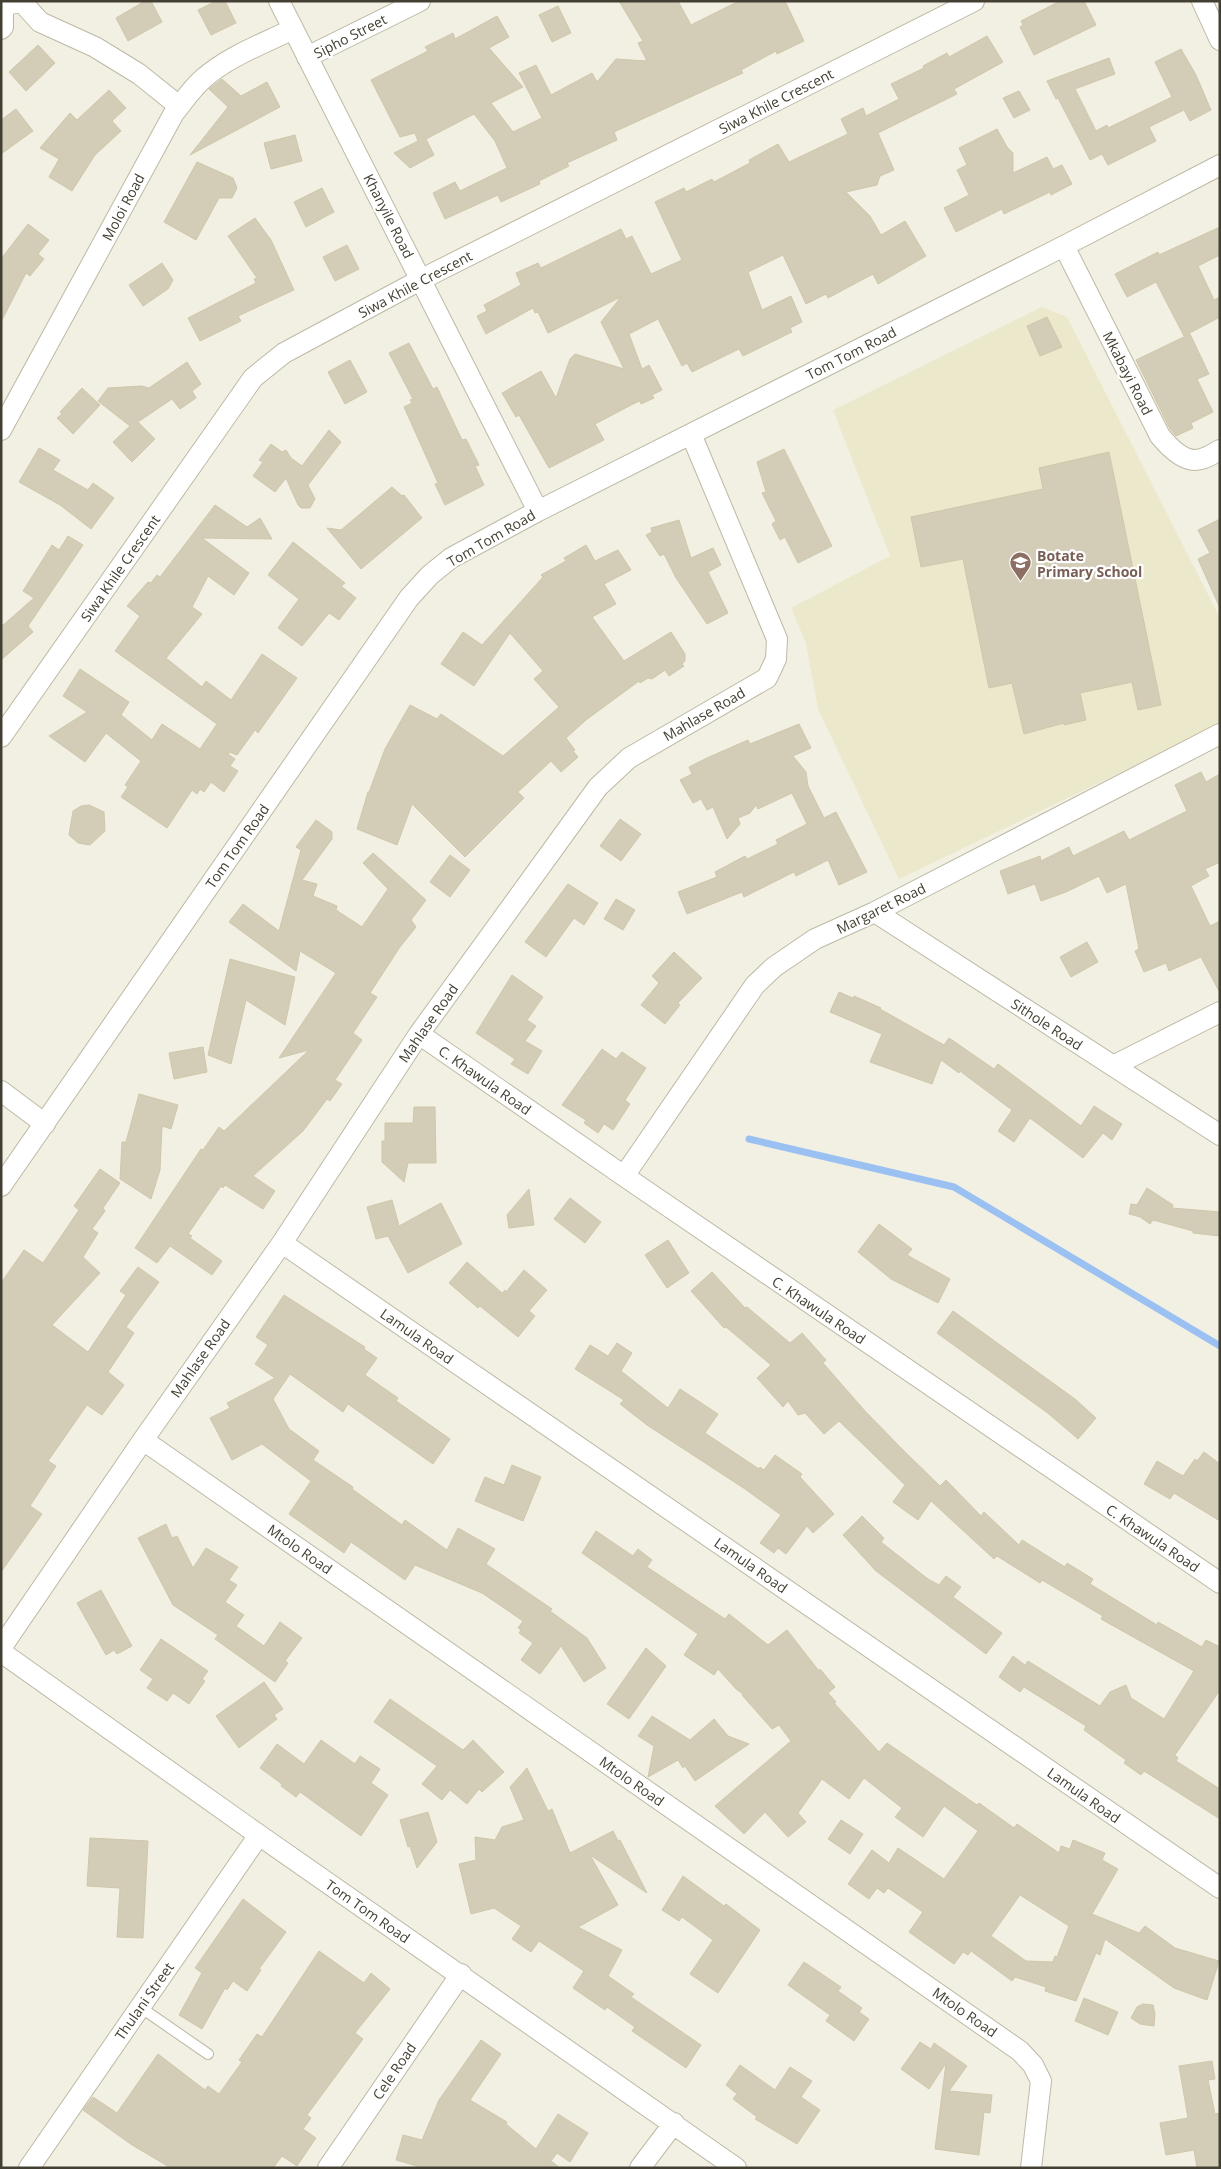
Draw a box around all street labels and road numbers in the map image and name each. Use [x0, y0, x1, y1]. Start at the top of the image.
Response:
street label: Sipho Street [310, 9, 390, 63]
street label: Siwa Khile Crescent [715, 64, 837, 138]
street label: Moloi Road [97, 170, 149, 244]
street label: Khanyile Road [360, 170, 418, 262]
street label: Siwa Khile Crescent [355, 246, 475, 322]
street label: Tom Tom Road [803, 322, 899, 384]
street label: Mkabayi Road [1099, 328, 1157, 418]
street label: Tom Tom Road [443, 505, 539, 571]
street label: Siwa Khile Crescent [76, 511, 164, 625]
street label: Mahlase Road [659, 683, 749, 745]
street label: Tom Tom Road [201, 800, 273, 892]
street label: Margaret Road [833, 878, 929, 938]
street label: Mahlase Road [394, 980, 462, 1066]
street label: Sithole Road [1008, 994, 1086, 1054]
street label: C. Khawula Road [435, 1041, 535, 1119]
street label: C. Khawula Road [769, 1272, 869, 1348]
street label: Lamula Road [377, 1304, 457, 1368]
street label: Mahlase Road [166, 1315, 234, 1401]
street label: C. Khawula Road [1103, 1500, 1203, 1576]
street label: Mtolo Road [264, 1520, 336, 1578]
street label: Lamula Road [711, 1533, 791, 1597]
street label: Mtolo Road [596, 1752, 668, 1810]
street label: Lamula Road [1044, 1763, 1124, 1827]
street label: Tom Tom Road [322, 1875, 414, 1947]
street label: Thulani Street [110, 1958, 178, 2044]
street label: Mtolo Road [929, 1983, 1001, 2041]
street label: Cele Road [368, 2039, 420, 2103]

